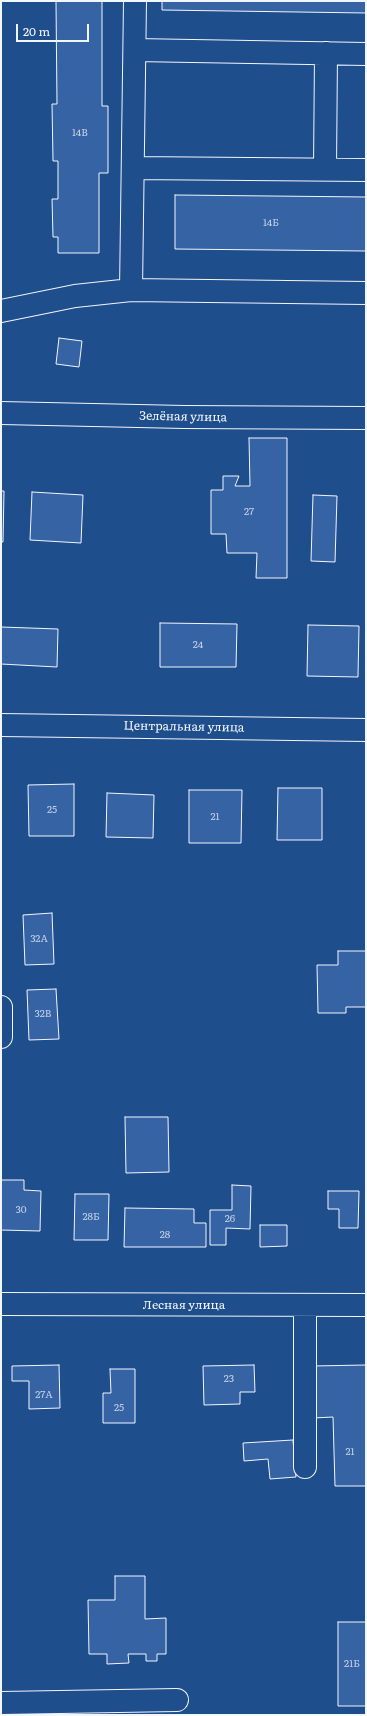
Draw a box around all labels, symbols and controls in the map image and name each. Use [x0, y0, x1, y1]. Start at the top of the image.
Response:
scale bar [18, 16, 91, 42]
text: 20 m [23, 22, 50, 40]
house number: 14В [72, 127, 88, 139]
house number: 14Б [263, 217, 279, 229]
street label: Зелёная улица [139, 409, 227, 425]
house number: 27 [244, 506, 254, 518]
house number: 24 [193, 639, 203, 651]
street label: Центральная улица [124, 719, 244, 735]
house number: 25 [47, 804, 57, 816]
house number: 21 [210, 811, 220, 823]
house number: 32А [30, 933, 48, 945]
house number: 32В [35, 1008, 51, 1020]
house number: 30 [15, 1204, 27, 1216]
house number: 28Б [82, 1211, 100, 1223]
house number: 26 [225, 1213, 235, 1225]
house number: 28 [160, 1229, 170, 1241]
street label: Лесная улица [143, 1298, 225, 1312]
house number: 23 [224, 1373, 234, 1385]
house number: 27А [35, 1389, 53, 1401]
house number: 25 [114, 1402, 124, 1414]
house number: 21 [345, 1446, 355, 1458]
house number: 21Б [344, 1658, 360, 1670]

